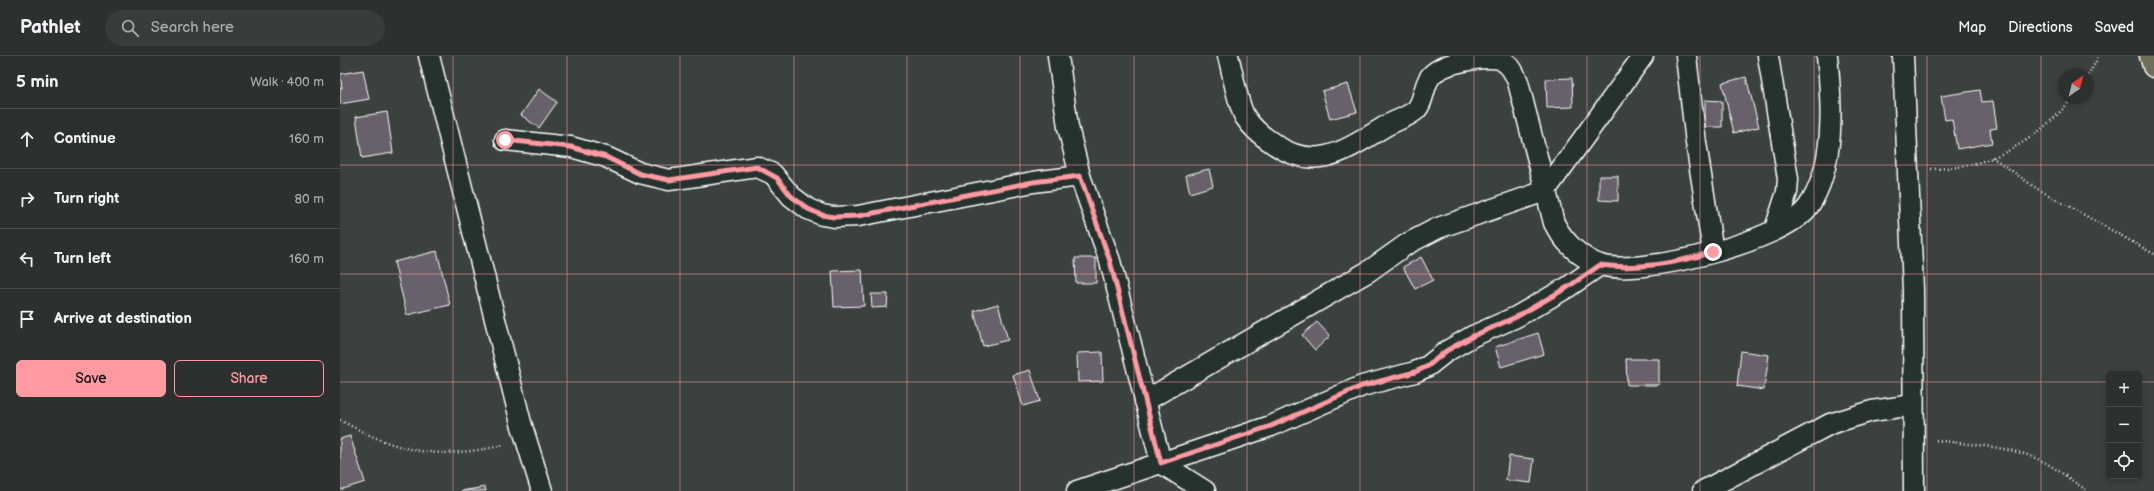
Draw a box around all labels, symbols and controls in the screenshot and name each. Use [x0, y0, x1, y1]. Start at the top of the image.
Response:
search box [105, 10, 385, 46]
text: Pathlet [20, 16, 81, 39]
icon: search [119, 17, 141, 39]
text: Search here [151, 18, 234, 37]
text: Map [1958, 19, 1986, 36]
text: Directions [2008, 19, 2073, 36]
text: Saved [2095, 19, 2134, 36]
north arrow [2058, 68, 2094, 104]
text: 5 min [16, 72, 59, 92]
text: Walk · 400 m [250, 74, 324, 90]
icon: ahead [16, 128, 38, 150]
text: Continue [54, 129, 116, 148]
text: 160 m [289, 131, 324, 147]
route start [496, 131, 514, 149]
icon: right [16, 188, 38, 210]
text: Turn right [54, 189, 119, 208]
text: 80 m [295, 191, 324, 207]
route end [1704, 243, 1722, 261]
icon: left [16, 248, 38, 270]
text: Turn left [54, 249, 111, 268]
text: 160 m [289, 251, 324, 267]
icon: arrive [16, 308, 38, 330]
text: Arrive at destination [54, 309, 192, 328]
button: Save [16, 360, 166, 397]
button: Share [174, 360, 324, 397]
map controls [2106, 371, 2142, 479]
button: + [2106, 371, 2142, 407]
button: − [2106, 407, 2142, 443]
button: locate [2106, 443, 2142, 479]

